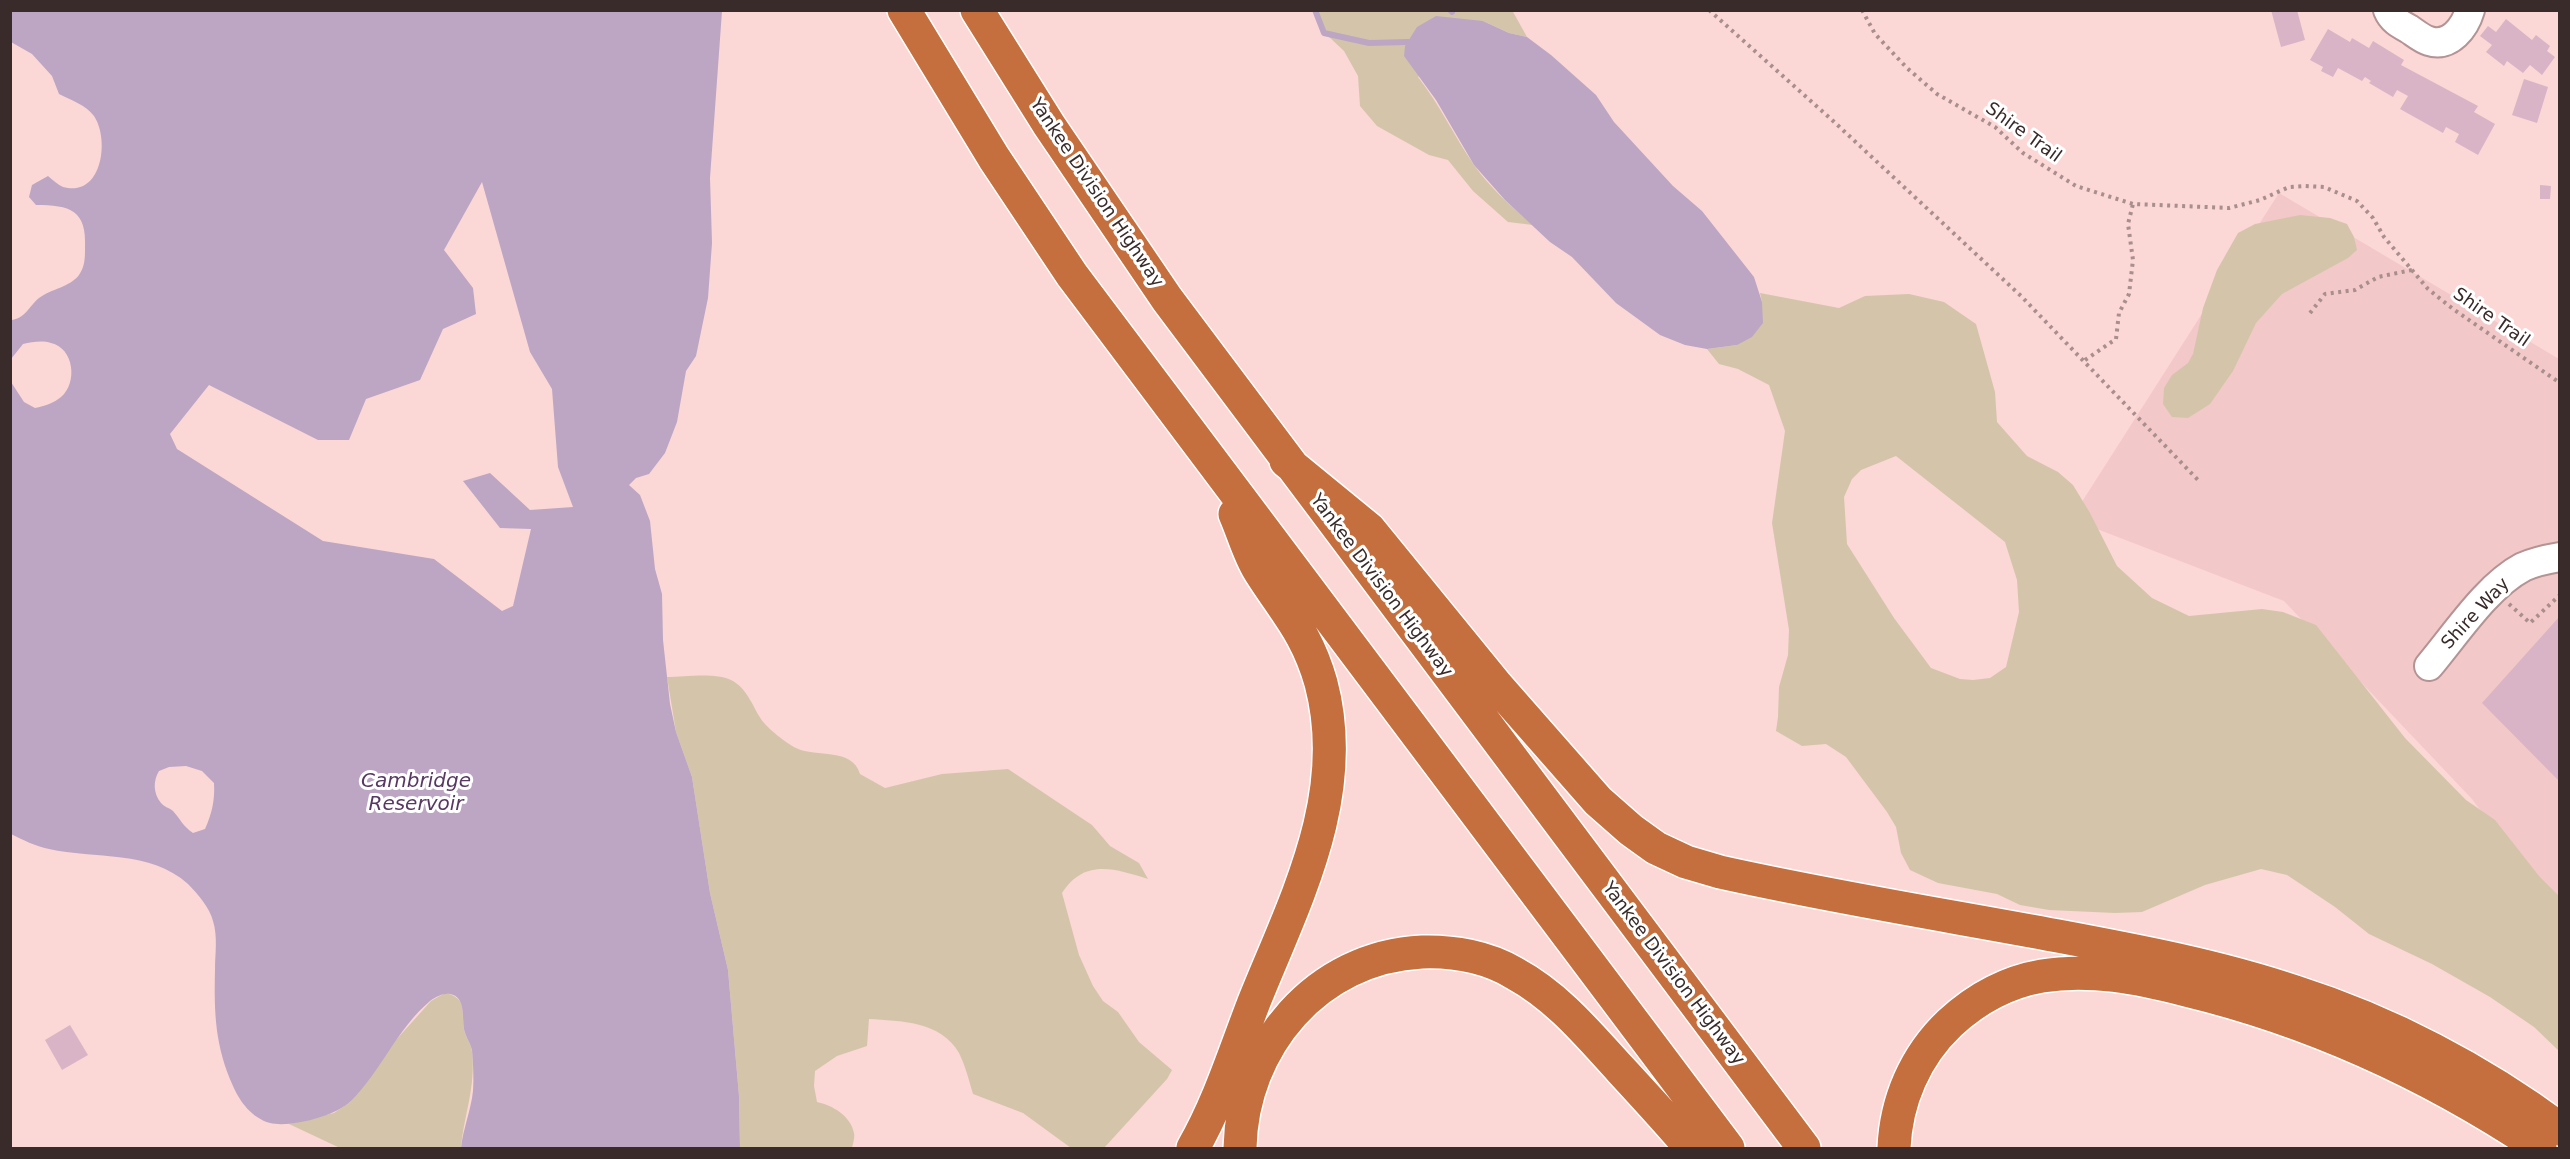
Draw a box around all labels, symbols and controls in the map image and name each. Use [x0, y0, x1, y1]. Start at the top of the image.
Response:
street label: Yankee Division Highway [1025, 94, 1167, 292]
street label: Shire Trail [1981, 98, 2065, 168]
street label: Shire Trail [2449, 284, 2533, 352]
street label: Yankee Division Highway [1305, 490, 1457, 682]
street label: Shire Way [2437, 574, 2515, 654]
water label: Cambridge Reservoir [361, 770, 471, 817]
street label: Yankee Division Highway [1597, 878, 1749, 1070]

